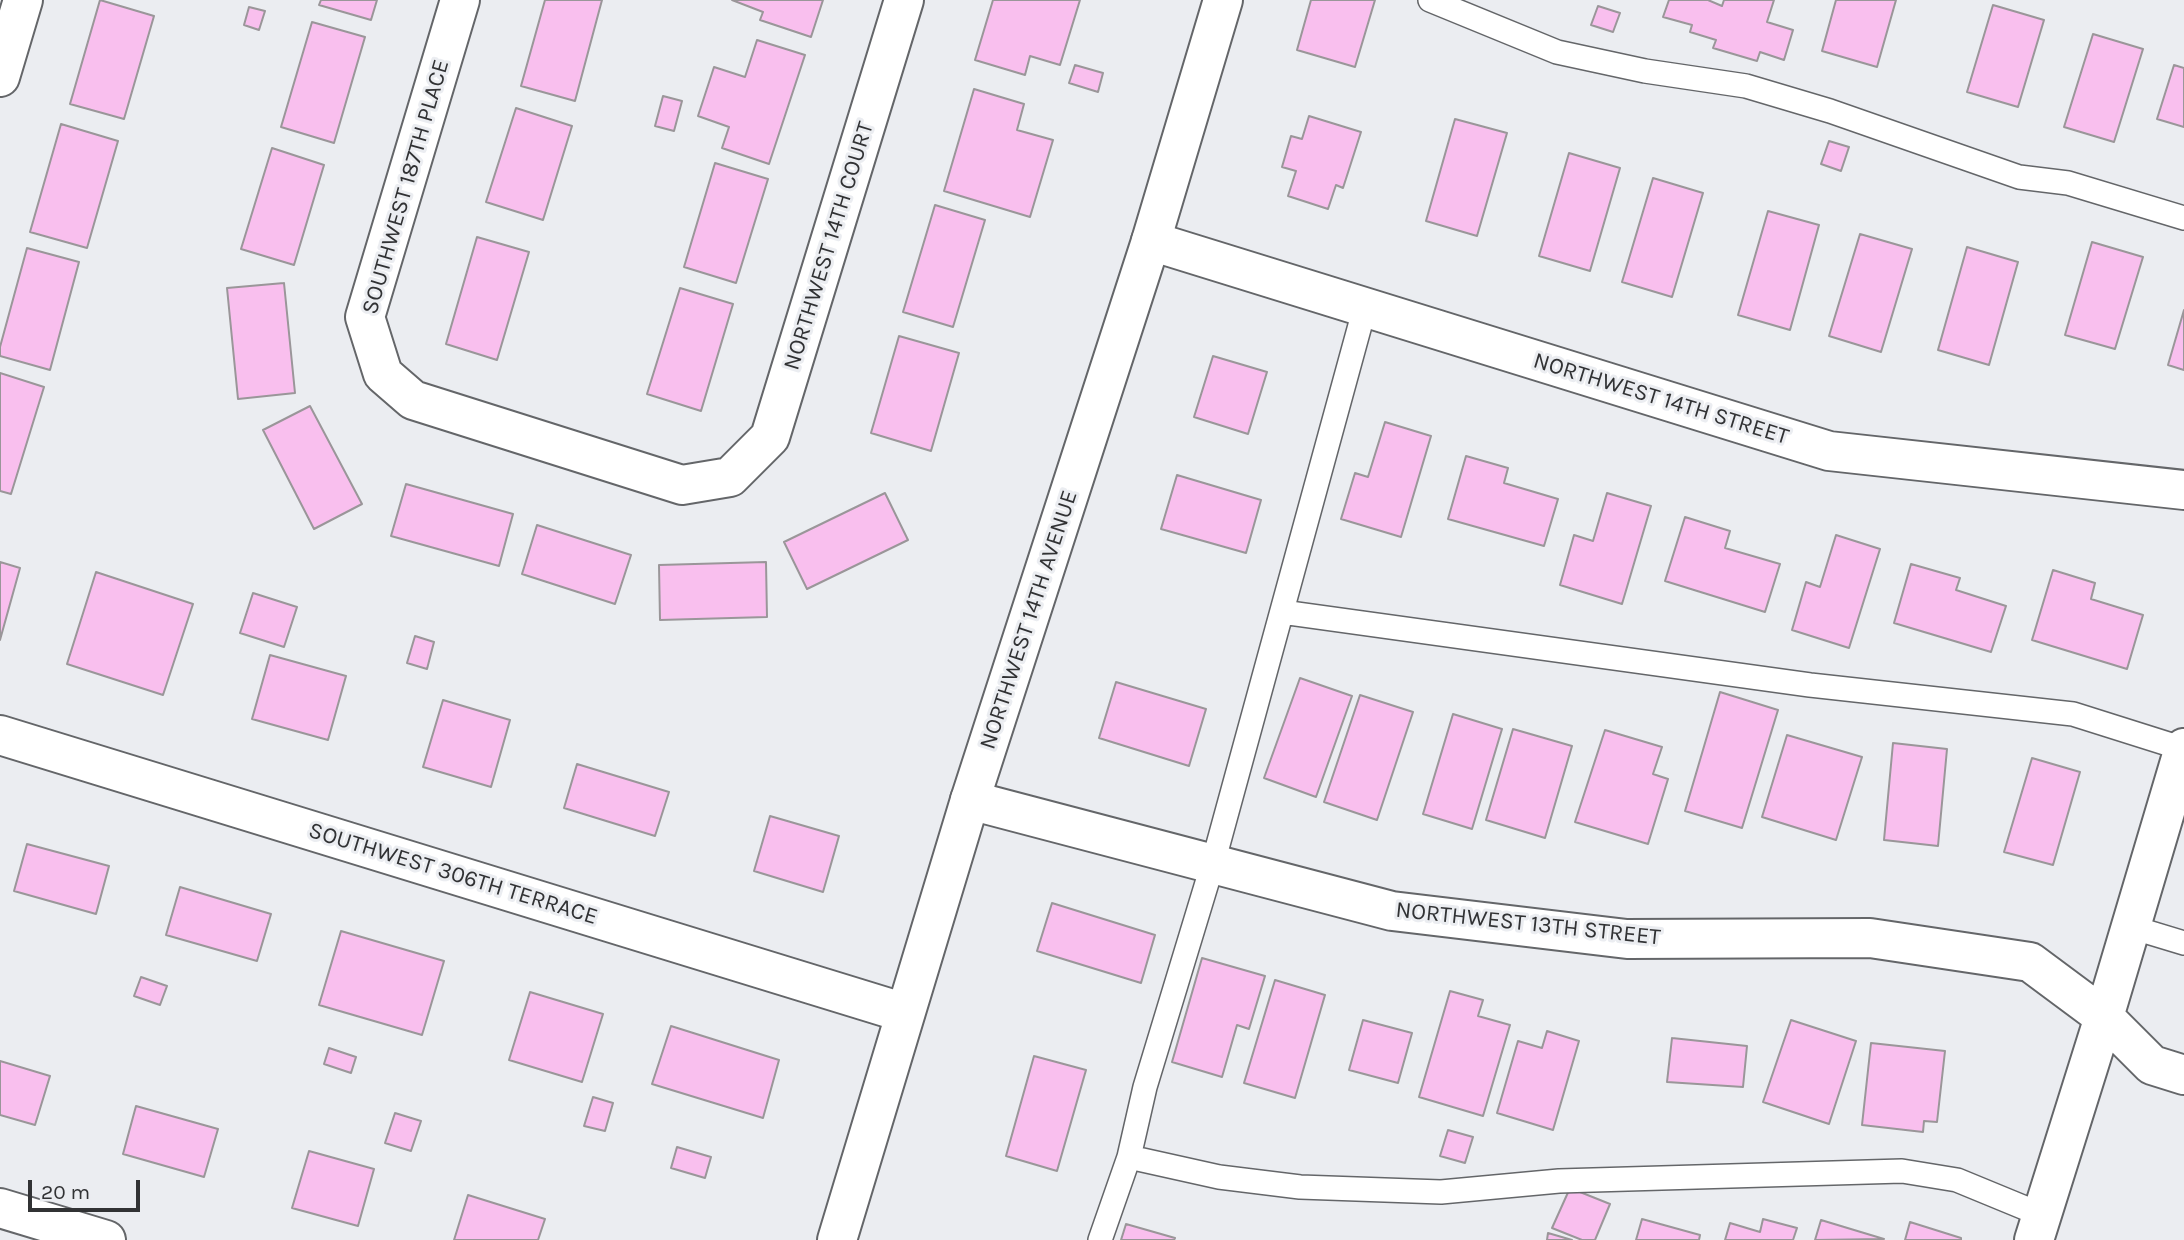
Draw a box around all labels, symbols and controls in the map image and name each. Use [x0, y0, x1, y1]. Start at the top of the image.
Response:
street label: SOUTHWEST 187TH PLACE [356, 56, 456, 318]
street label: NORTHWEST 14TH COURT [778, 118, 880, 374]
street label: NORTHWEST 14TH STREET [1530, 347, 1792, 451]
street label: NORTHWEST 14TH AVENUE [974, 487, 1084, 753]
street label: SOUTHWEST 306TH TERRACE [305, 817, 601, 931]
street label: NORTHWEST 13TH STREET [1394, 896, 1662, 952]
scale bar [32, 1166, 144, 1210]
text: 20 m [41, 1180, 90, 1204]

